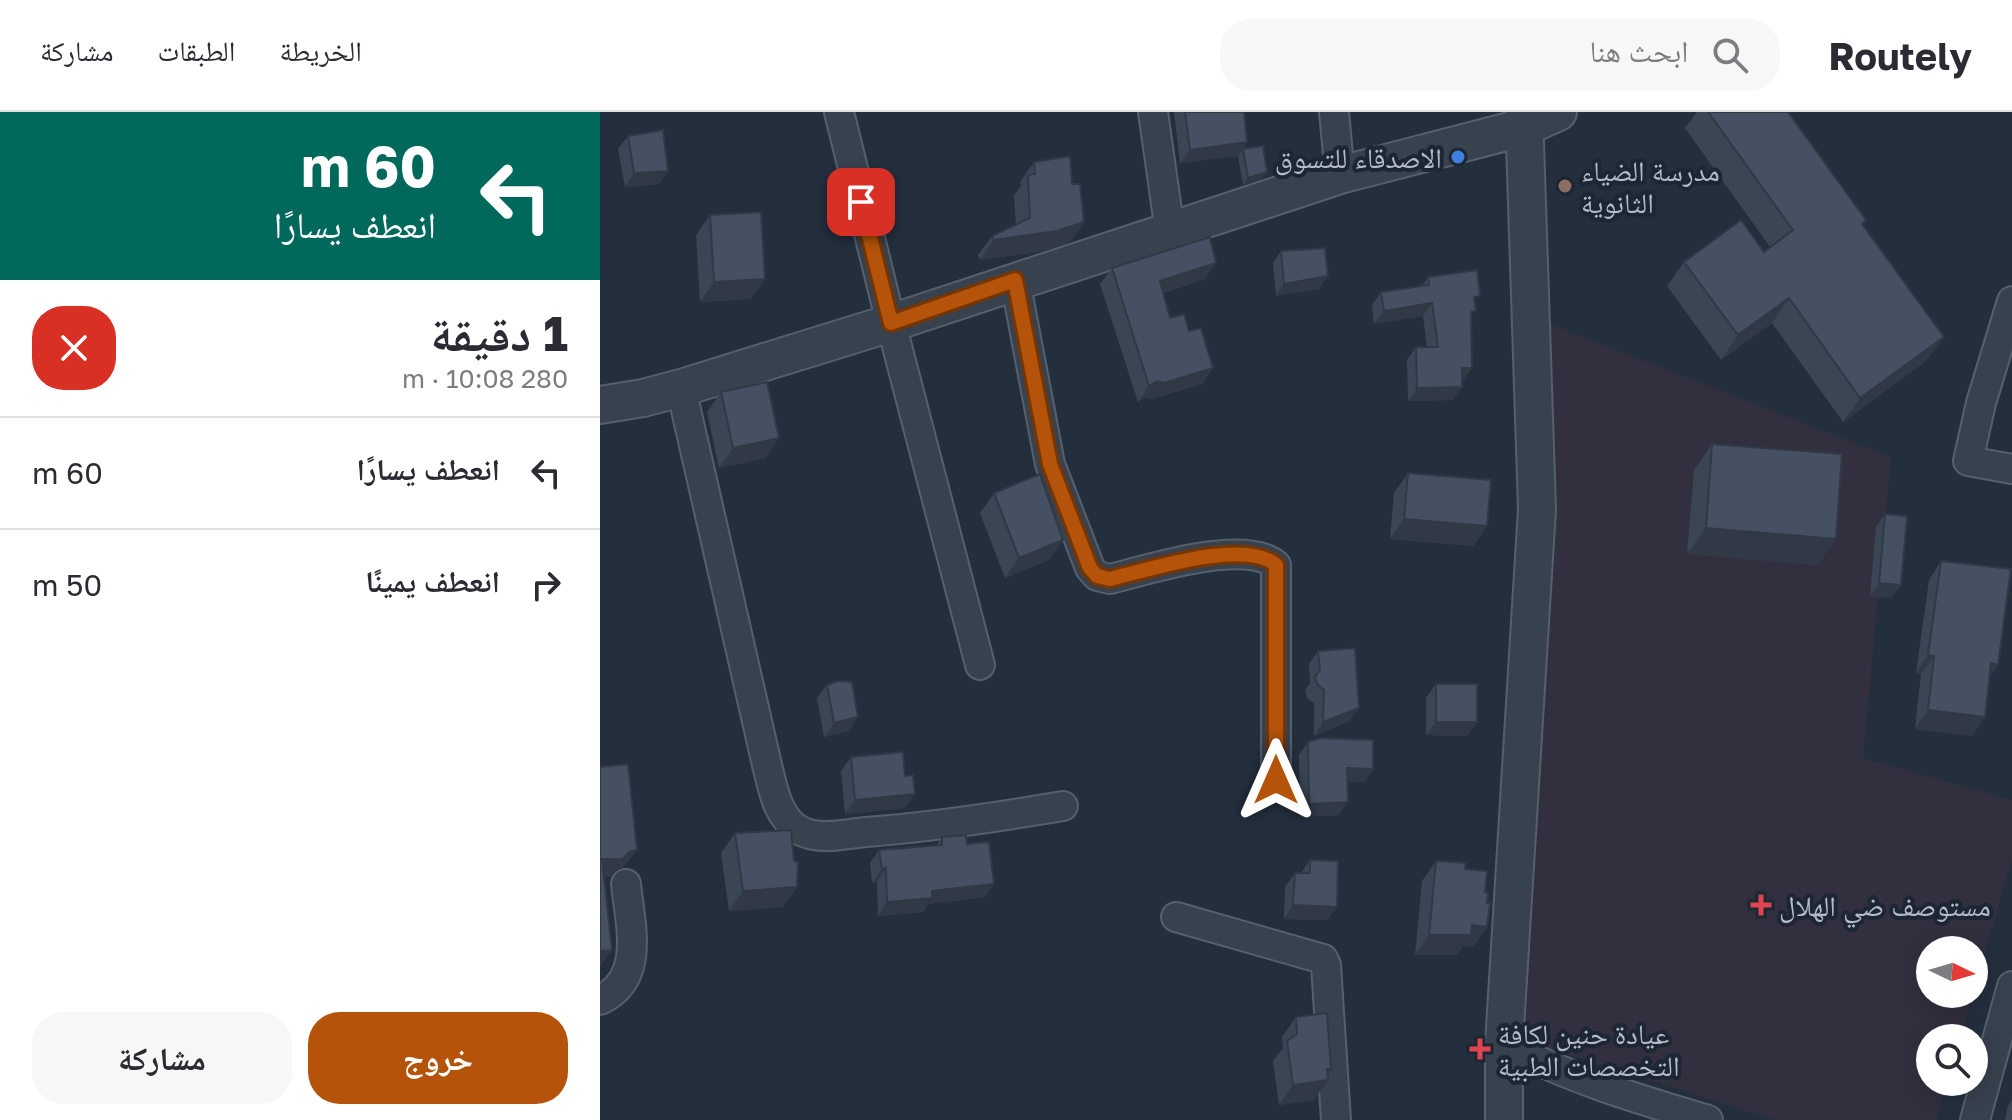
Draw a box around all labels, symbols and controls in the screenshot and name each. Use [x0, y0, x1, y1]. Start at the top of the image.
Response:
search box [1220, 19, 1780, 91]
text: ابحث هنا [1589, 33, 1688, 69]
icon: search [1708, 33, 1752, 77]
text: Routely [1828, 33, 1972, 78]
text: مشاركة [40, 34, 114, 67]
text: الطبقات [158, 34, 235, 67]
text: الخريطة [279, 34, 362, 67]
text: 60 m [301, 132, 436, 199]
place label: الاصدقاء للتسوق [1275, 141, 1442, 176]
icon: left [464, 144, 568, 248]
marker: الاصدقاء للتسوق [1449, 148, 1467, 166]
place label: مدرسة الضياء الثانوية [1581, 154, 1720, 219]
pin [827, 168, 895, 236]
marker: مدرسة الضياء الثانوية [1556, 177, 1574, 195]
icon: arrive [839, 180, 883, 224]
text: انعطف يسارًا [274, 203, 436, 246]
text: 1 دقيقة [430, 304, 568, 362]
button: close [32, 306, 116, 390]
text: 280 m · 10:08 [402, 363, 568, 394]
text: انعطف يسارًا [356, 451, 500, 487]
icon: left [524, 451, 568, 495]
text: 60 m [32, 455, 103, 491]
text: انعطف يمينًا [365, 563, 500, 599]
icon: right [524, 563, 568, 607]
text: 50 m [32, 567, 102, 603]
position arrow [1234, 738, 1318, 822]
place label: مستوصف ضي الهلال [1779, 889, 1991, 929]
marker: مستوصف ضي الهلال [1750, 894, 1772, 916]
north arrow [1916, 936, 1988, 1008]
map controls [1916, 936, 1988, 1096]
button: مشاركة [32, 1012, 292, 1104]
button: خروج [308, 1012, 568, 1104]
place label: عيادة حنين لكافة التخصصات الطبية [1498, 1017, 1680, 1082]
button: search [1916, 1024, 1988, 1096]
marker: عيادة حنين لكافة التخصصات الطبية [1469, 1038, 1491, 1060]

